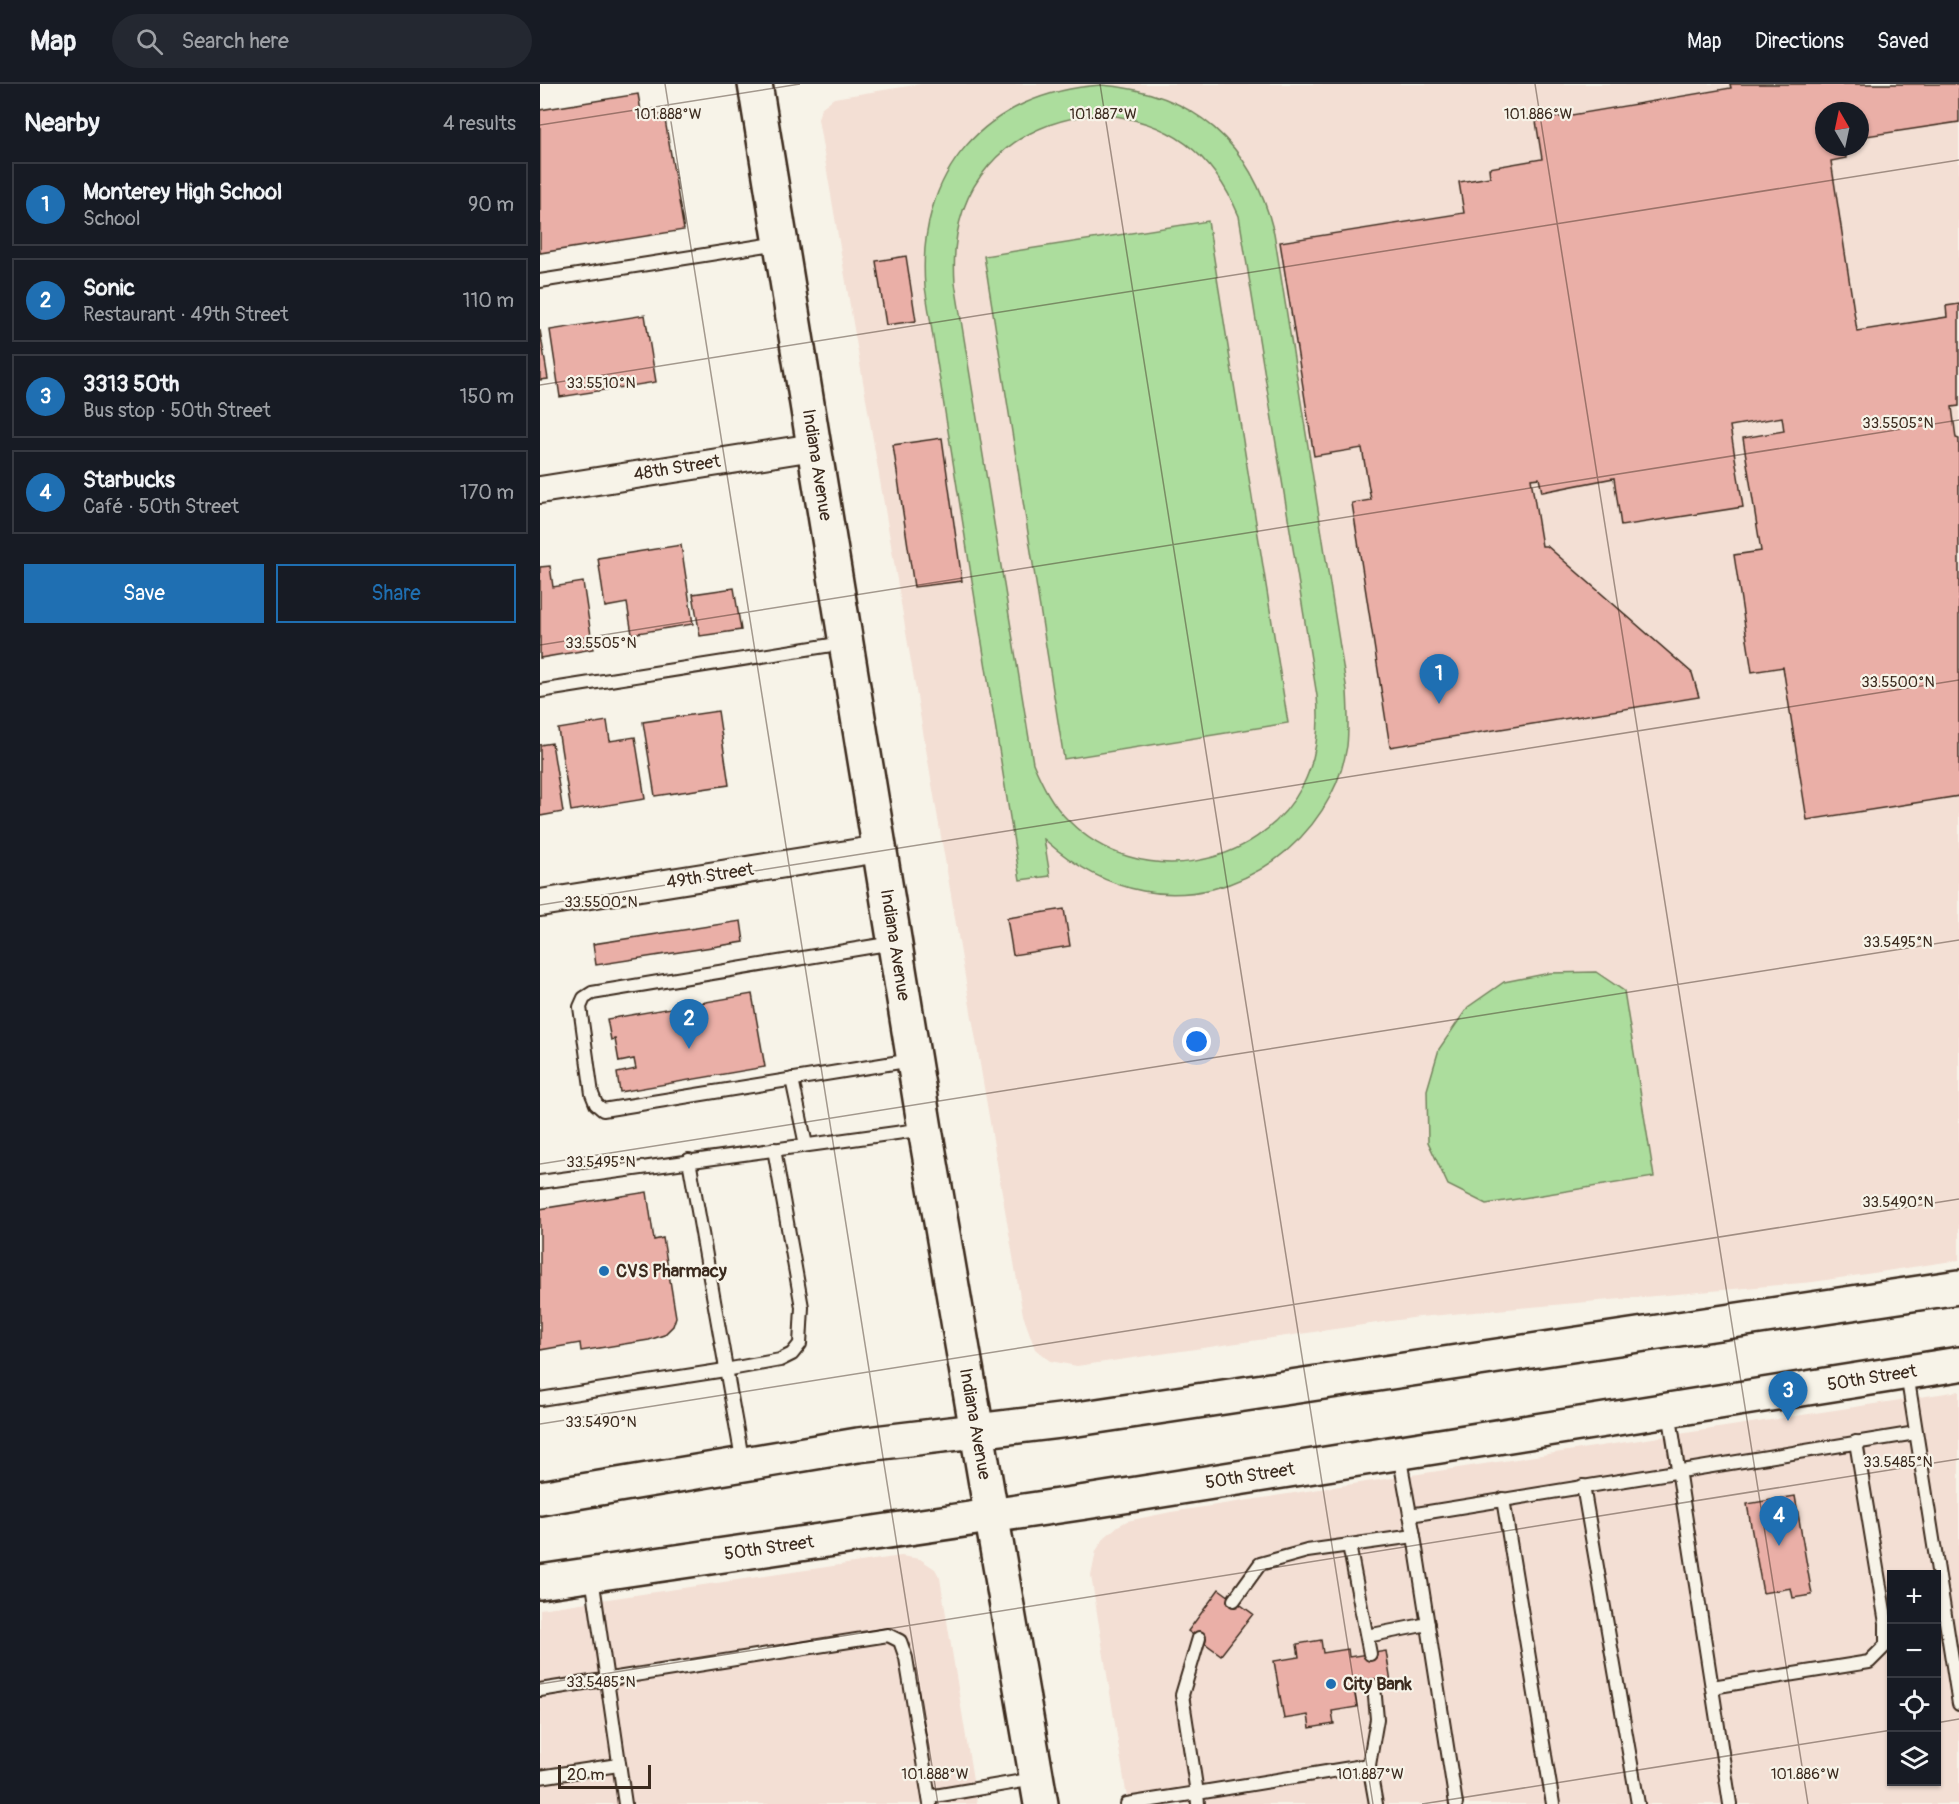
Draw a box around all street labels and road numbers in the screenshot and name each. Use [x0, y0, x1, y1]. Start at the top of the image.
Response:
street label: Indiana Avenue [797, 407, 837, 523]
street label: 48th Street [632, 450, 723, 486]
street label: 49th Street [665, 858, 756, 894]
street label: Indiana Avenue [875, 887, 915, 1003]
street label: 50th Street [1826, 1359, 1919, 1396]
street label: Indiana Avenue [954, 1366, 996, 1482]
street label: 50th Street [1204, 1457, 1297, 1494]
street label: 50th Street [723, 1530, 816, 1566]

